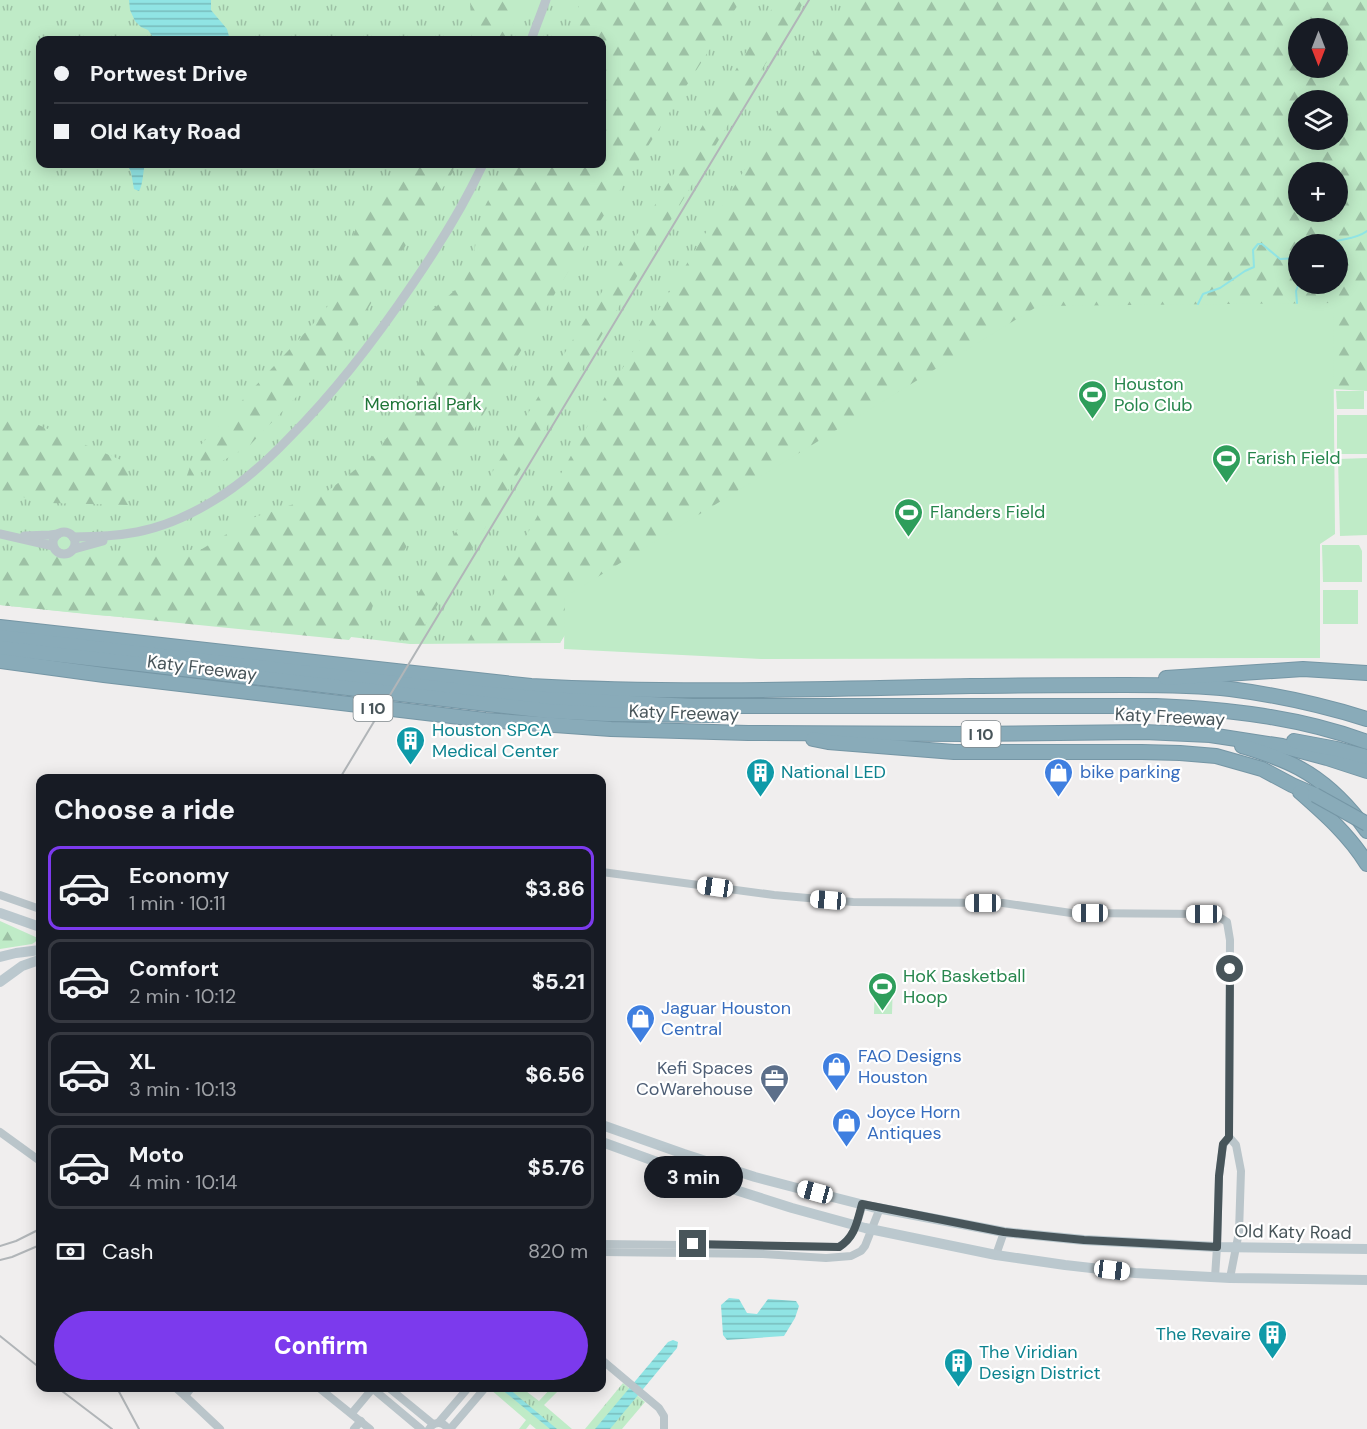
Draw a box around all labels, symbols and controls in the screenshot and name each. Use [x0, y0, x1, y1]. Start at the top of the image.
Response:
north arrow [1288, 18, 1348, 78]
map controls [1288, 18, 1348, 294]
text: Portwest Drive [90, 59, 248, 88]
button: layers [1288, 90, 1348, 150]
text: Old Katy Road [90, 117, 241, 146]
button: + [1288, 162, 1348, 222]
button: − [1288, 234, 1348, 294]
place label: Houston Polo Club [1114, 372, 1193, 417]
sports icon: Houston Polo Club [1077, 378, 1109, 420]
park label: Memorial Park [364, 392, 482, 416]
sports icon: Farish Field [1210, 442, 1242, 484]
place label: Farish Field [1247, 446, 1340, 470]
sports icon: Flanders Field [893, 496, 925, 538]
place label: Flanders Field [930, 500, 1045, 524]
street label: Katy Freeway [146, 649, 258, 687]
road number: I 10 [354, 695, 392, 721]
street label: Katy Freeway [628, 699, 740, 727]
street label: Katy Freeway [1114, 702, 1226, 732]
place label: Houston SPCA Medical Center [432, 718, 559, 763]
road number: I 10 [962, 721, 1000, 747]
building icon: Houston SPCA Medical Center [395, 724, 427, 766]
building icon: National LED [744, 756, 776, 798]
shop icon: bike parking [1043, 756, 1075, 798]
place label: National LED [781, 760, 886, 784]
place label: bike parking [1080, 760, 1181, 784]
text: Choose a ride [54, 792, 235, 827]
icon: car [57, 861, 111, 915]
text: Economy [129, 861, 229, 890]
text: $3.86 [525, 874, 585, 903]
car [696, 876, 734, 898]
car [809, 889, 847, 911]
text: 1 min · 10:11 [129, 890, 226, 916]
car [965, 894, 1001, 912]
car [1072, 904, 1108, 922]
car [1186, 905, 1222, 923]
icon: car [57, 954, 111, 1008]
text: Comfort [129, 954, 219, 983]
route start [1216, 955, 1243, 982]
place label: HoK Basketball Hoop [903, 964, 1025, 1009]
text: $5.21 [532, 967, 585, 996]
sports icon: HoK Basketball Hoop [866, 970, 898, 1012]
text: 2 min · 10:12 [129, 983, 236, 1009]
place label: Jaguar Houston Central [661, 996, 791, 1041]
shop icon: Jaguar Houston Central [624, 1002, 656, 1044]
place label: FAO Designs Houston [858, 1044, 962, 1089]
icon: car [57, 1047, 111, 1101]
text: XL [129, 1047, 156, 1076]
shop icon: FAO Designs Houston [821, 1050, 853, 1092]
place label: Kefi Spaces CoWarehouse [636, 1056, 753, 1101]
text: $6.56 [525, 1060, 585, 1089]
office icon: Kefi Spaces CoWarehouse [758, 1062, 790, 1104]
text: 3 min · 10:13 [129, 1076, 237, 1102]
place label: Joyce Horn Antiques [867, 1100, 960, 1145]
shop icon: Joyce Horn Antiques [830, 1106, 862, 1148]
icon: car [57, 1140, 111, 1194]
text: Moto [129, 1140, 184, 1169]
text: $5.76 [528, 1153, 585, 1182]
callout: 3 min [644, 1157, 742, 1199]
text: 3 min [667, 1164, 720, 1190]
text: 4 min · 10:14 [129, 1169, 238, 1195]
car [795, 1179, 835, 1205]
street label: Old Katy Road [1234, 1219, 1352, 1245]
route end [679, 1230, 706, 1257]
icon: cash [54, 1235, 87, 1268]
text: Cash [102, 1237, 153, 1266]
text: 820 m [528, 1238, 588, 1264]
car [1093, 1259, 1131, 1281]
button: Confirm [54, 1311, 588, 1380]
building icon: The Revaire [1256, 1318, 1288, 1360]
place label: The Revaire [1156, 1322, 1251, 1346]
place label: The Viridian Design District [979, 1340, 1101, 1385]
building icon: The Viridian Design District [942, 1346, 974, 1388]

